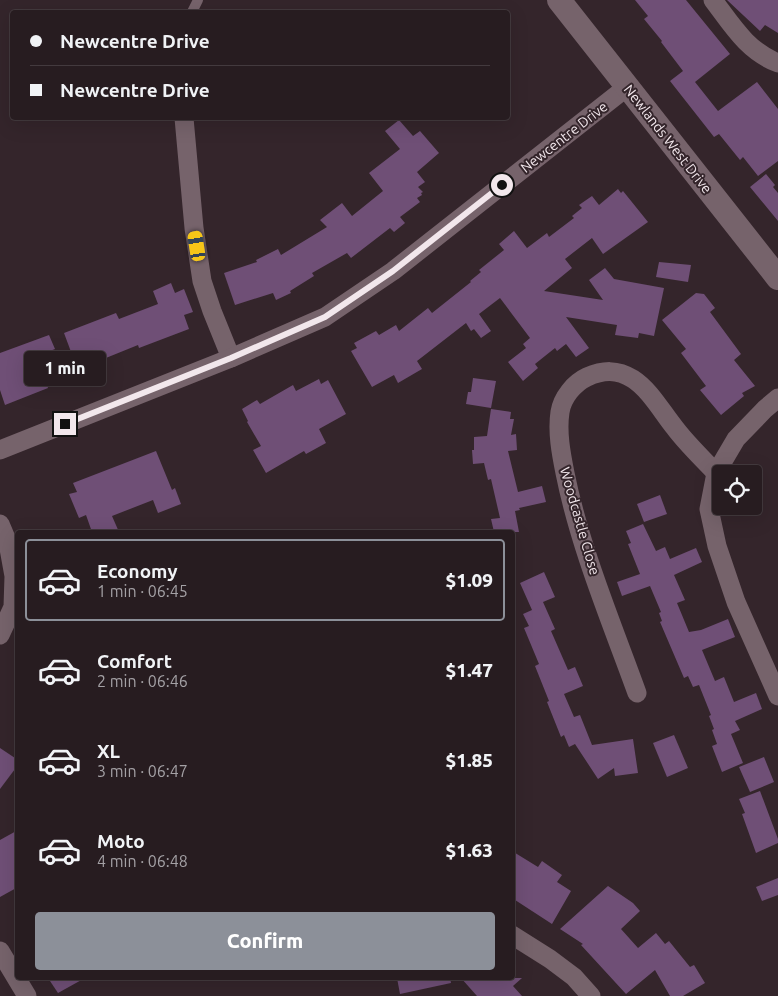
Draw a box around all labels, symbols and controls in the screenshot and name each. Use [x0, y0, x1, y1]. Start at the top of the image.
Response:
text: Newcentre Drive [60, 30, 210, 52]
text: Newcentre Drive [60, 79, 210, 101]
street label: Newlands West Drive [621, 82, 715, 196]
street label: Newcentre Drive [517, 98, 611, 176]
route start [491, 174, 513, 196]
car [187, 230, 206, 262]
callout: 1 min [24, 352, 106, 386]
text: 1 min [45, 359, 85, 377]
route end [54, 413, 76, 435]
street label: Woodcastle Close [557, 465, 603, 577]
map controls [712, 465, 762, 515]
button: locate [712, 465, 762, 515]
icon: car [37, 558, 82, 603]
text: Economy [97, 560, 178, 582]
text: $1.09 [445, 569, 493, 591]
text: 1 min · 06:45 [97, 582, 188, 600]
icon: car [37, 648, 82, 693]
text: Comfort [97, 650, 172, 672]
text: $1.47 [445, 659, 493, 681]
text: 2 min · 06:46 [97, 672, 188, 690]
icon: car [37, 738, 82, 783]
text: XL [97, 740, 120, 762]
text: $1.85 [445, 749, 493, 771]
text: 3 min · 06:47 [97, 762, 188, 780]
icon: car [37, 828, 82, 873]
text: Moto [97, 830, 145, 852]
text: $1.63 [445, 839, 493, 861]
text: 4 min · 06:48 [97, 852, 188, 870]
button: Confirm [35, 912, 495, 970]

